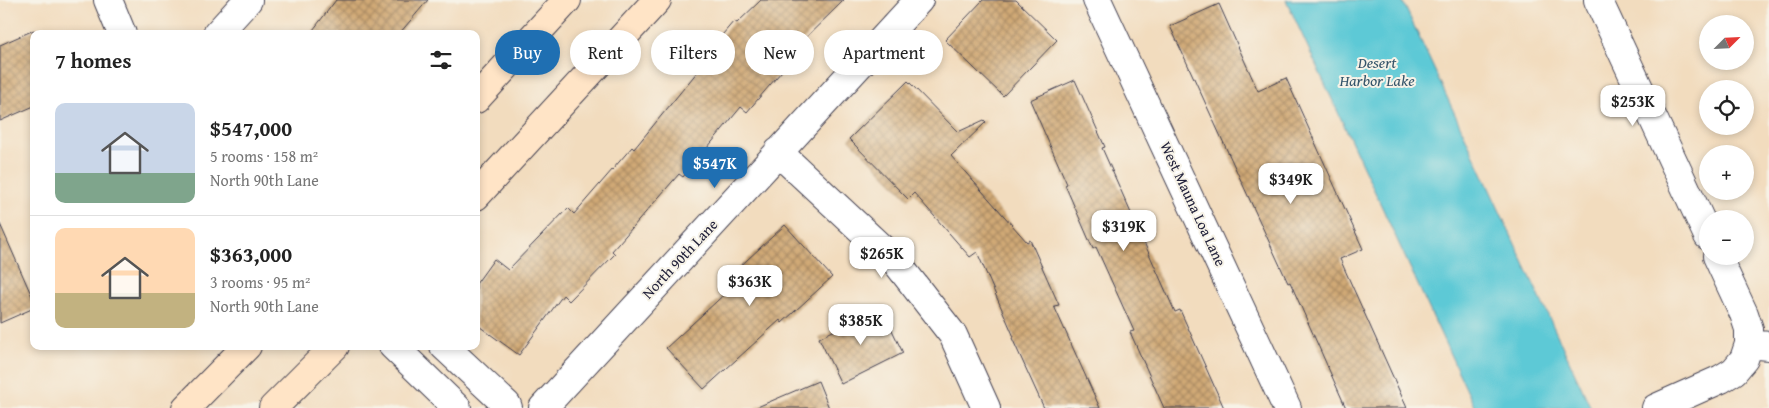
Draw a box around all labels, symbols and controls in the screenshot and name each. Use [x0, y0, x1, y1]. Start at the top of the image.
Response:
north arrow [1699, 15, 1754, 70]
map controls [1699, 15, 1754, 265]
chip: Buy [495, 30, 560, 75]
chip: Rent [570, 30, 641, 75]
chip: Filters [651, 30, 735, 75]
chip: New [745, 30, 814, 75]
chip: Apartment [824, 30, 943, 75]
text: 7 homes [55, 45, 131, 76]
icon: filters [427, 46, 455, 74]
water label: Desert Harbor Lake [1338, 50, 1415, 92]
button: locate [1699, 80, 1754, 135]
pin: $253K [1598, 84, 1668, 127]
text: $253K [1611, 89, 1655, 113]
text: $547,000 [210, 113, 292, 144]
icon: home [95, 123, 155, 183]
street label: West Mauna Loa Lane [1155, 138, 1232, 270]
text: 5 rooms · 158 m² [210, 144, 318, 168]
button: + [1699, 145, 1754, 200]
pin: $547K [680, 146, 750, 189]
text: $547K [693, 151, 737, 175]
pin: $349K [1256, 162, 1326, 205]
text: $349K [1269, 167, 1313, 191]
text: North 90th Lane [210, 168, 319, 192]
pin: $319K [1089, 210, 1159, 252]
button: − [1699, 210, 1754, 265]
street label: North 90th Lane [637, 214, 722, 303]
text: $319K [1102, 214, 1146, 238]
pin: $265K [847, 236, 917, 279]
text: $363,000 [210, 239, 292, 270]
text: $265K [860, 241, 904, 265]
icon: home [95, 248, 155, 308]
pin: $363K [715, 264, 785, 307]
text: $363K [728, 269, 772, 293]
text: 3 rooms · 95 m² [210, 270, 310, 294]
text: North 90th Lane [210, 294, 319, 318]
pin: $385K [826, 304, 896, 346]
text: $385K [839, 308, 883, 332]

